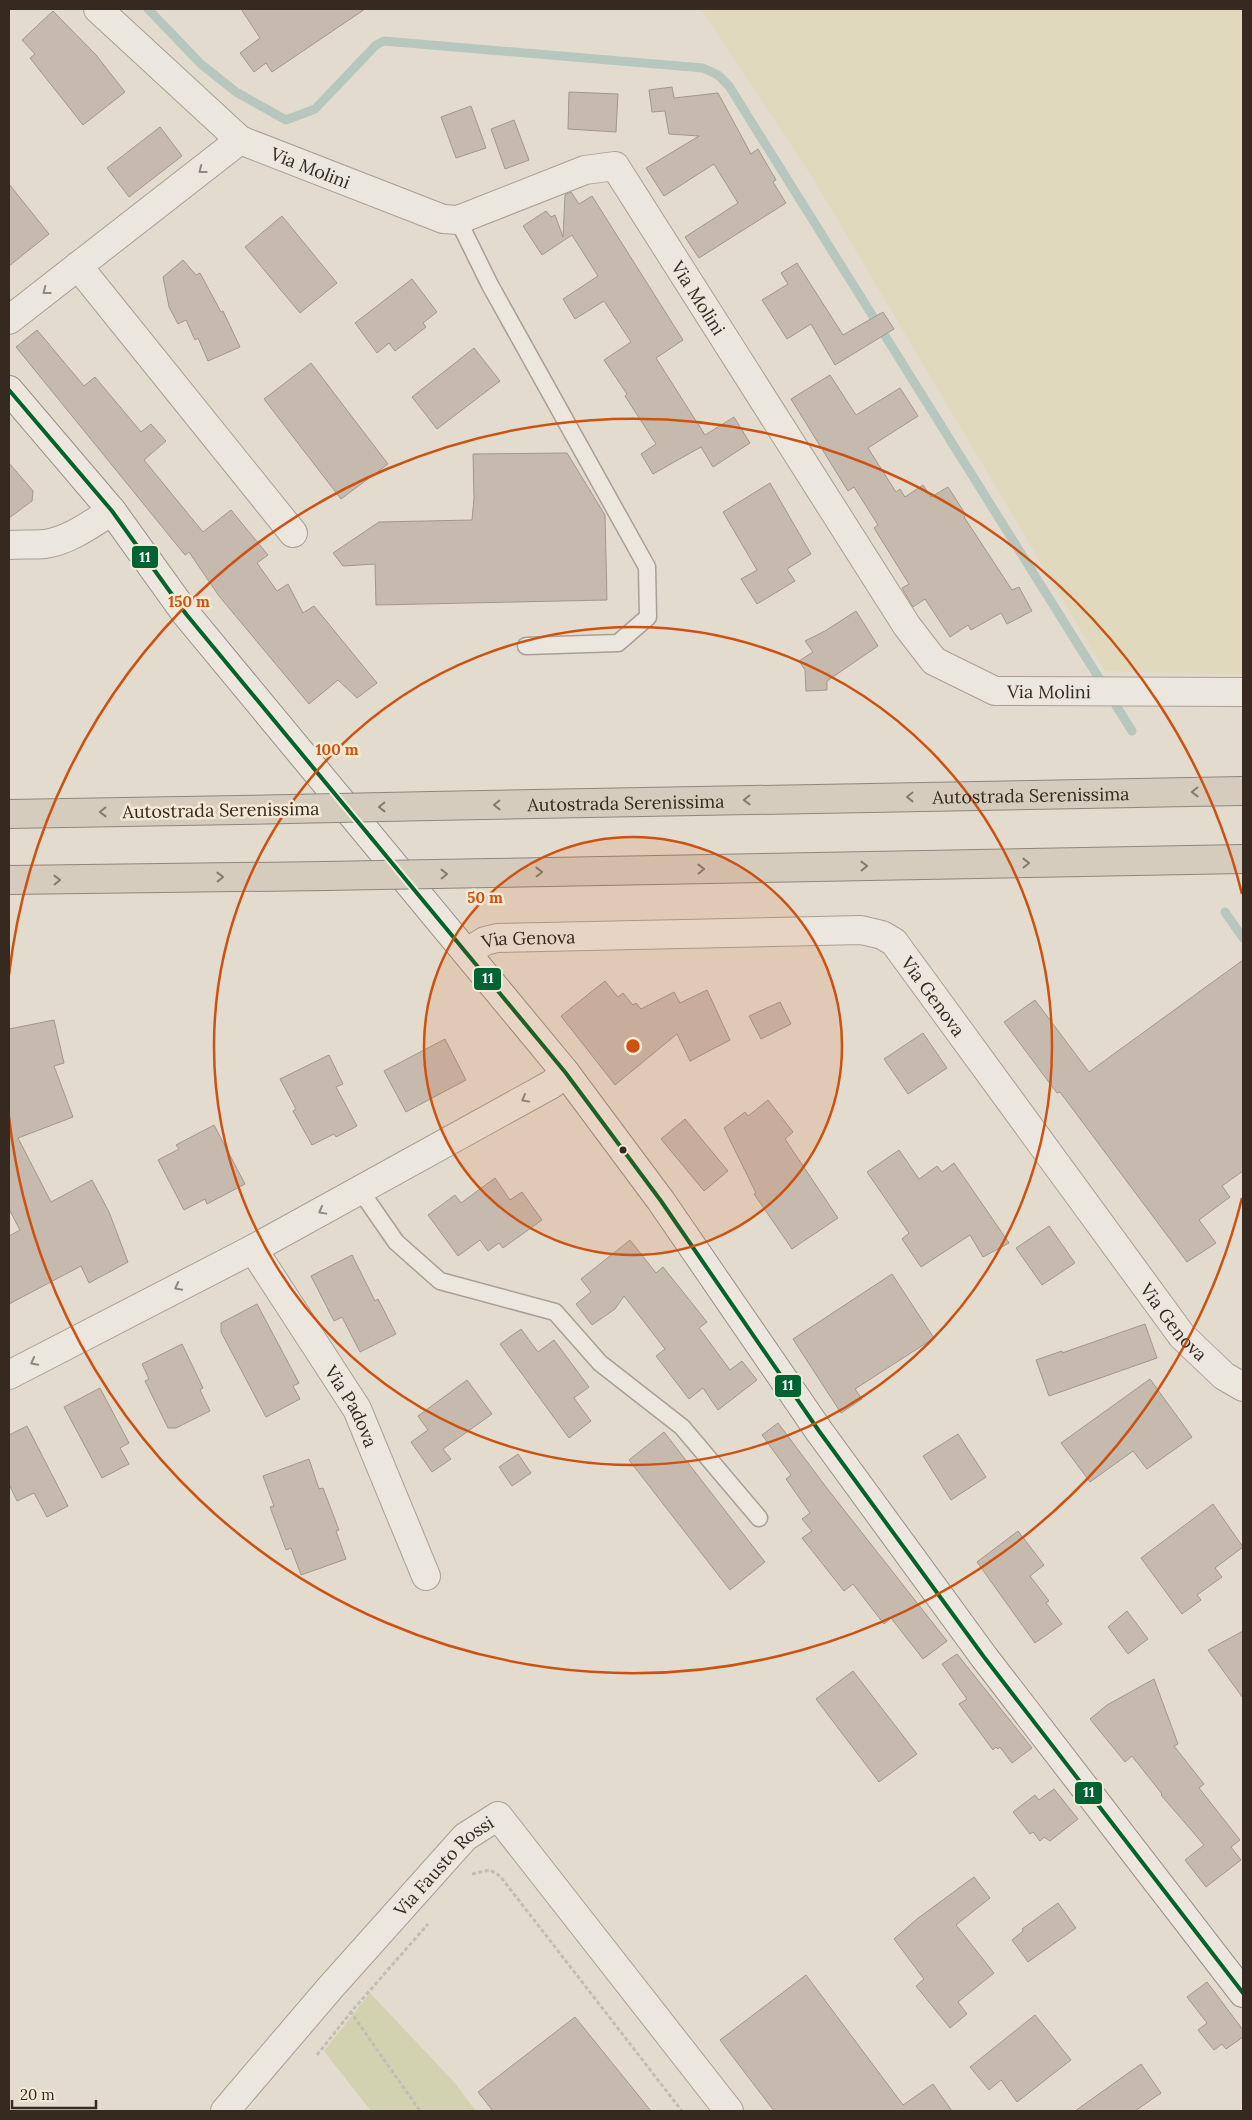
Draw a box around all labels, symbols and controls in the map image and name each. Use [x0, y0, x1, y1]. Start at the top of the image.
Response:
street label: Via Molini [267, 141, 354, 193]
one-way arrow [198, 164, 207, 173]
street label: Via Molini [666, 256, 731, 339]
one-way arrow [43, 286, 52, 294]
line badge: 11 [131, 545, 159, 569]
text: 11 [139, 548, 151, 566]
text: 150 m [168, 592, 210, 611]
street label: Via Molini [1006, 680, 1091, 703]
text: 100 m [316, 740, 359, 759]
street label: Autostrada Serenissima [931, 782, 1130, 808]
one-way arrow [1190, 787, 1198, 797]
street label: Autostrada Serenissima [526, 789, 725, 816]
one-way arrow [905, 792, 913, 802]
one-way arrow [743, 795, 750, 805]
street label: Autostrada Serenissima [121, 797, 320, 823]
one-way arrow [493, 800, 500, 810]
one-way arrow [378, 802, 386, 812]
one-way arrow [99, 807, 106, 817]
one-way arrow [1023, 858, 1031, 868]
one-way arrow [860, 861, 868, 871]
one-way arrow [698, 864, 706, 874]
one-way arrow [536, 867, 543, 877]
one-way arrow [440, 869, 448, 879]
one-way arrow [216, 872, 224, 883]
one-way arrow [54, 875, 62, 885]
text: 50 m [467, 888, 503, 907]
street label: Via Genova [478, 925, 576, 953]
street label: Via Genova [896, 951, 970, 1041]
line badge: 11 [473, 967, 502, 991]
text: 11 [482, 969, 494, 987]
centre of rings [624, 1037, 642, 1055]
one-way arrow [521, 1092, 530, 1102]
unlabelled marker [618, 1145, 628, 1155]
one-way arrow [318, 1205, 327, 1215]
street label: Via Genova [1135, 1278, 1212, 1366]
one-way arrow [174, 1281, 183, 1291]
one-way arrow [30, 1356, 39, 1366]
street label: Via Padova [320, 1360, 383, 1451]
line badge: 11 [774, 1374, 802, 1398]
text: 11 [782, 1376, 794, 1394]
line badge: 11 [1074, 1781, 1103, 1805]
text: 11 [1083, 1783, 1095, 1801]
street label: Via Fausto Rossi [388, 1810, 498, 1922]
scale bar [12, 2078, 96, 2110]
text: 20 m [20, 2085, 55, 2104]

